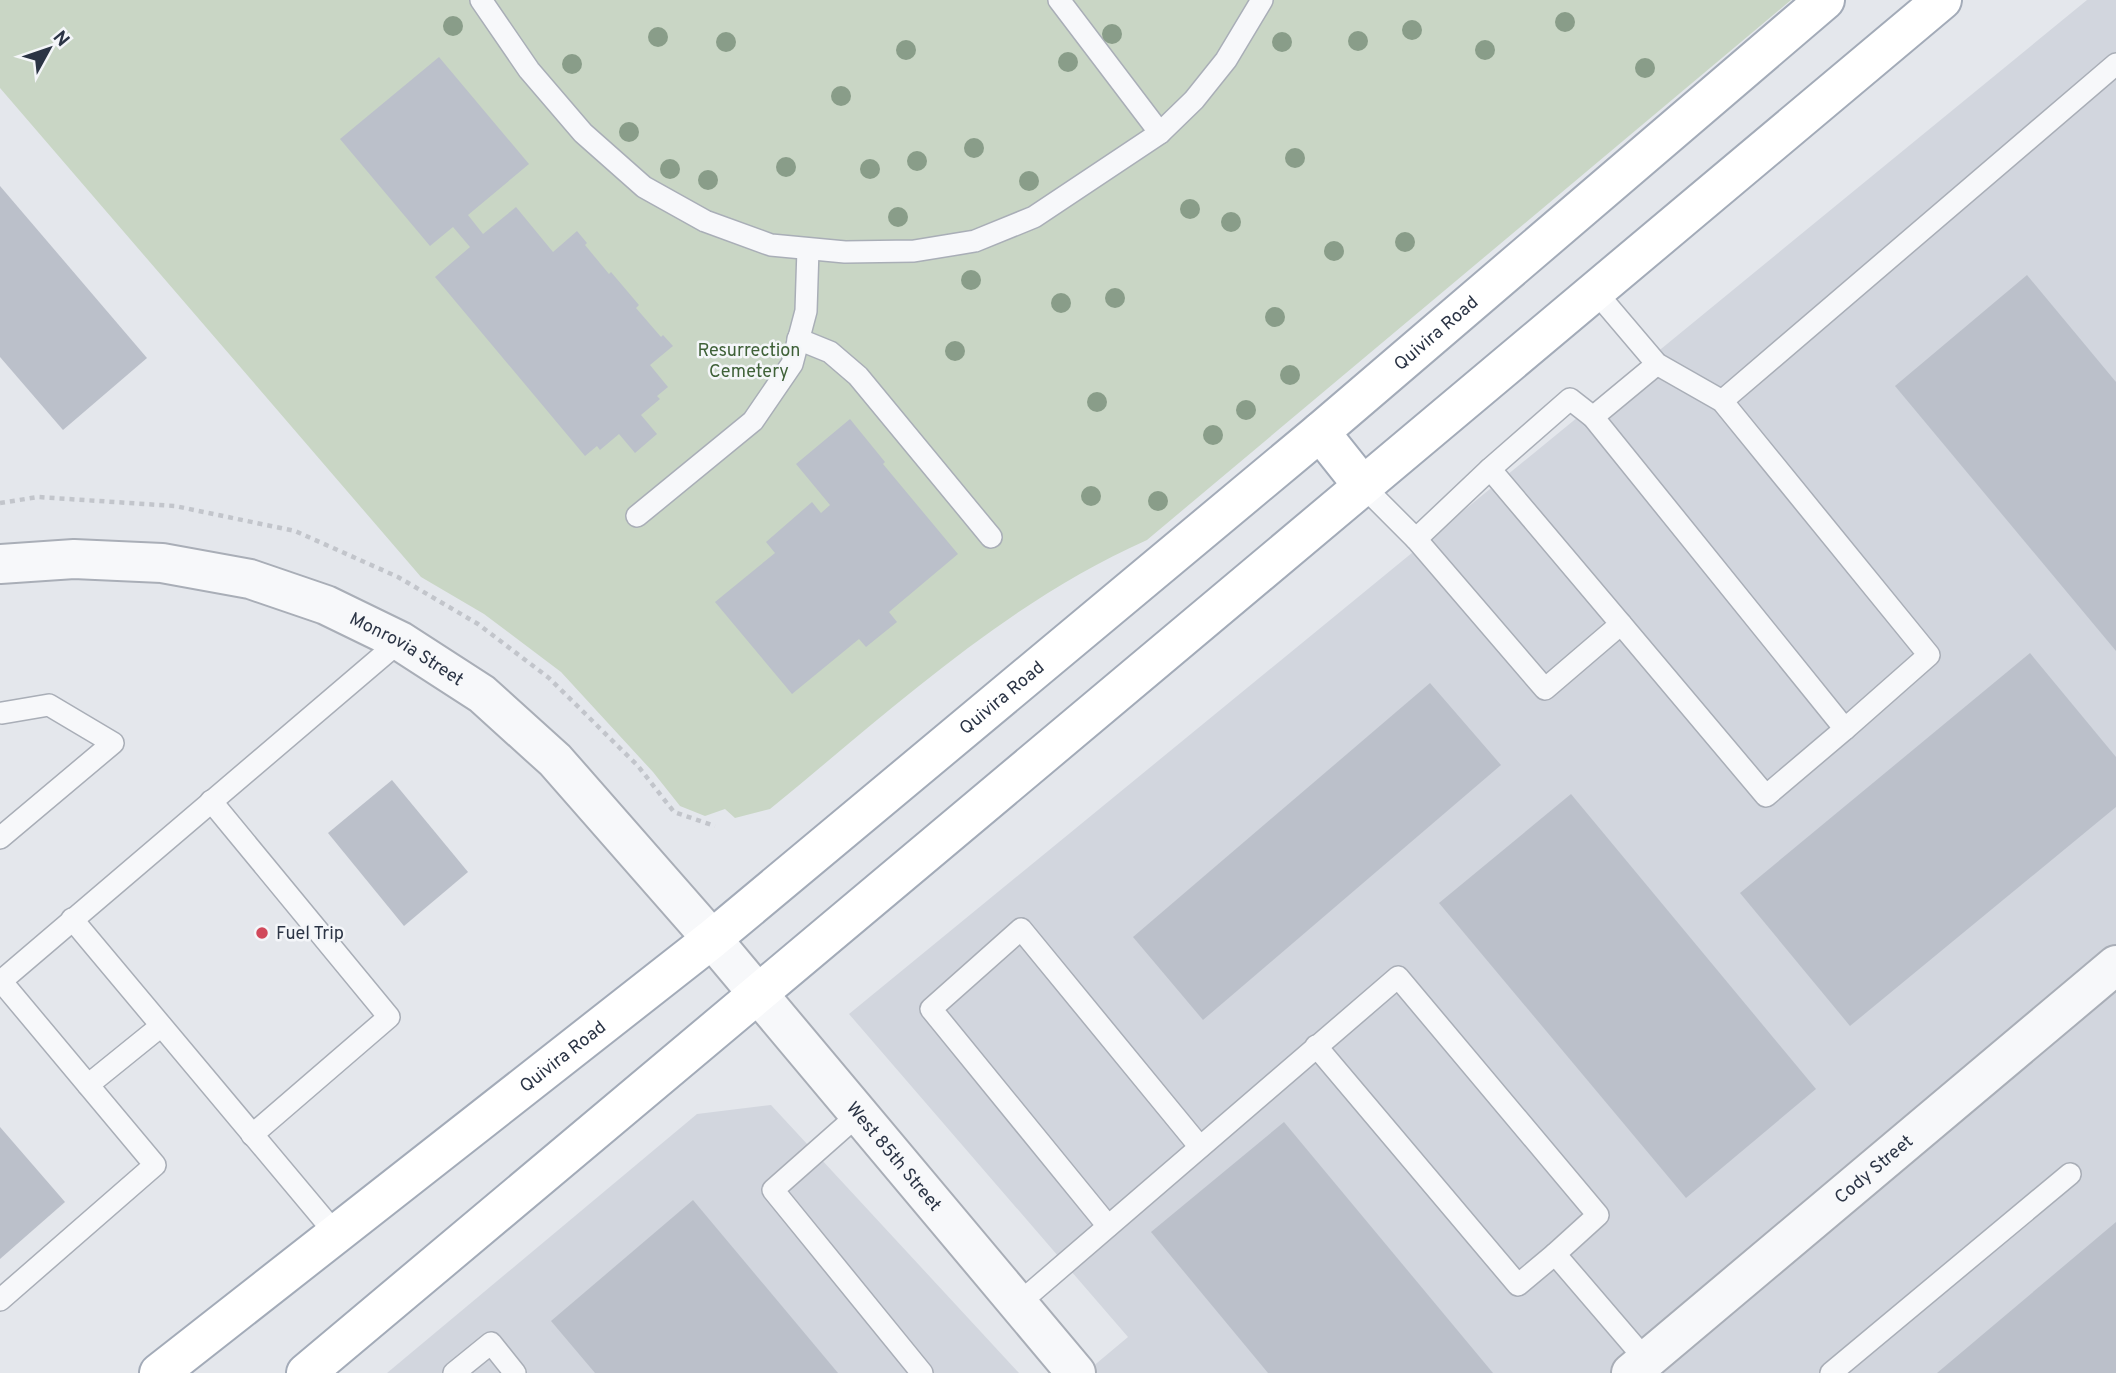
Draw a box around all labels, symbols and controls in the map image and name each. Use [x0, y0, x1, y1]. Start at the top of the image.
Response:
north arrow [14, 14, 84, 84]
text: N [47, 26, 74, 52]
street label: Quivira Road [1390, 292, 1484, 377]
park label: Resurrection Cemetery [698, 340, 800, 384]
street label: Monrovia Street [345, 608, 468, 692]
street label: Quivira Road [955, 657, 1050, 741]
place label: Fuel Trip [276, 923, 344, 946]
marker: Fuel Trip [254, 925, 270, 941]
street label: Quivira Road [516, 1016, 611, 1099]
street label: West 85th Street [840, 1098, 946, 1217]
street label: Cody Street [1831, 1131, 1919, 1210]

